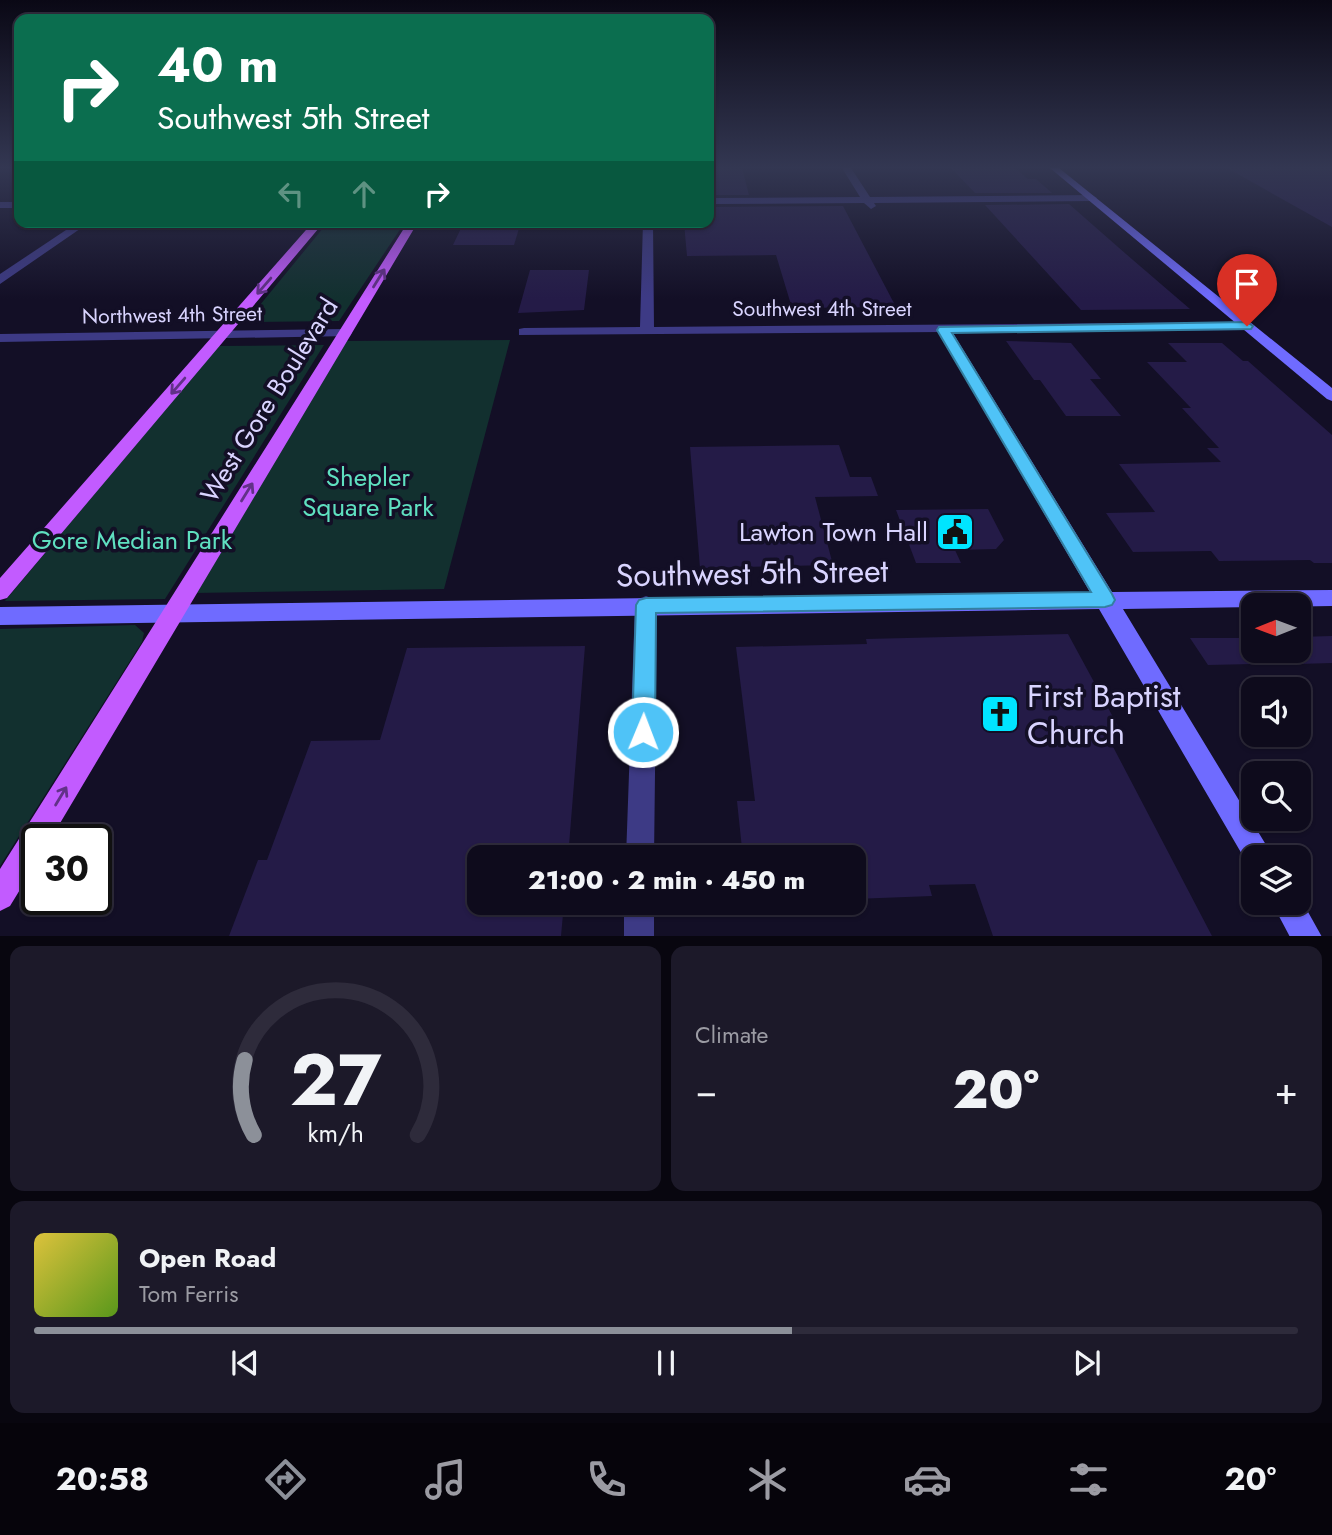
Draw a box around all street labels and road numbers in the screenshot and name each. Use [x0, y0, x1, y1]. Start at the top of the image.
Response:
street label: West Gore Boulevard [191, 290, 347, 510]
street label: Southwest 4th Street [732, 294, 912, 324]
street label: Northwest 4th Street [82, 298, 262, 332]
street label: Southwest 5th Street [615, 548, 889, 598]

